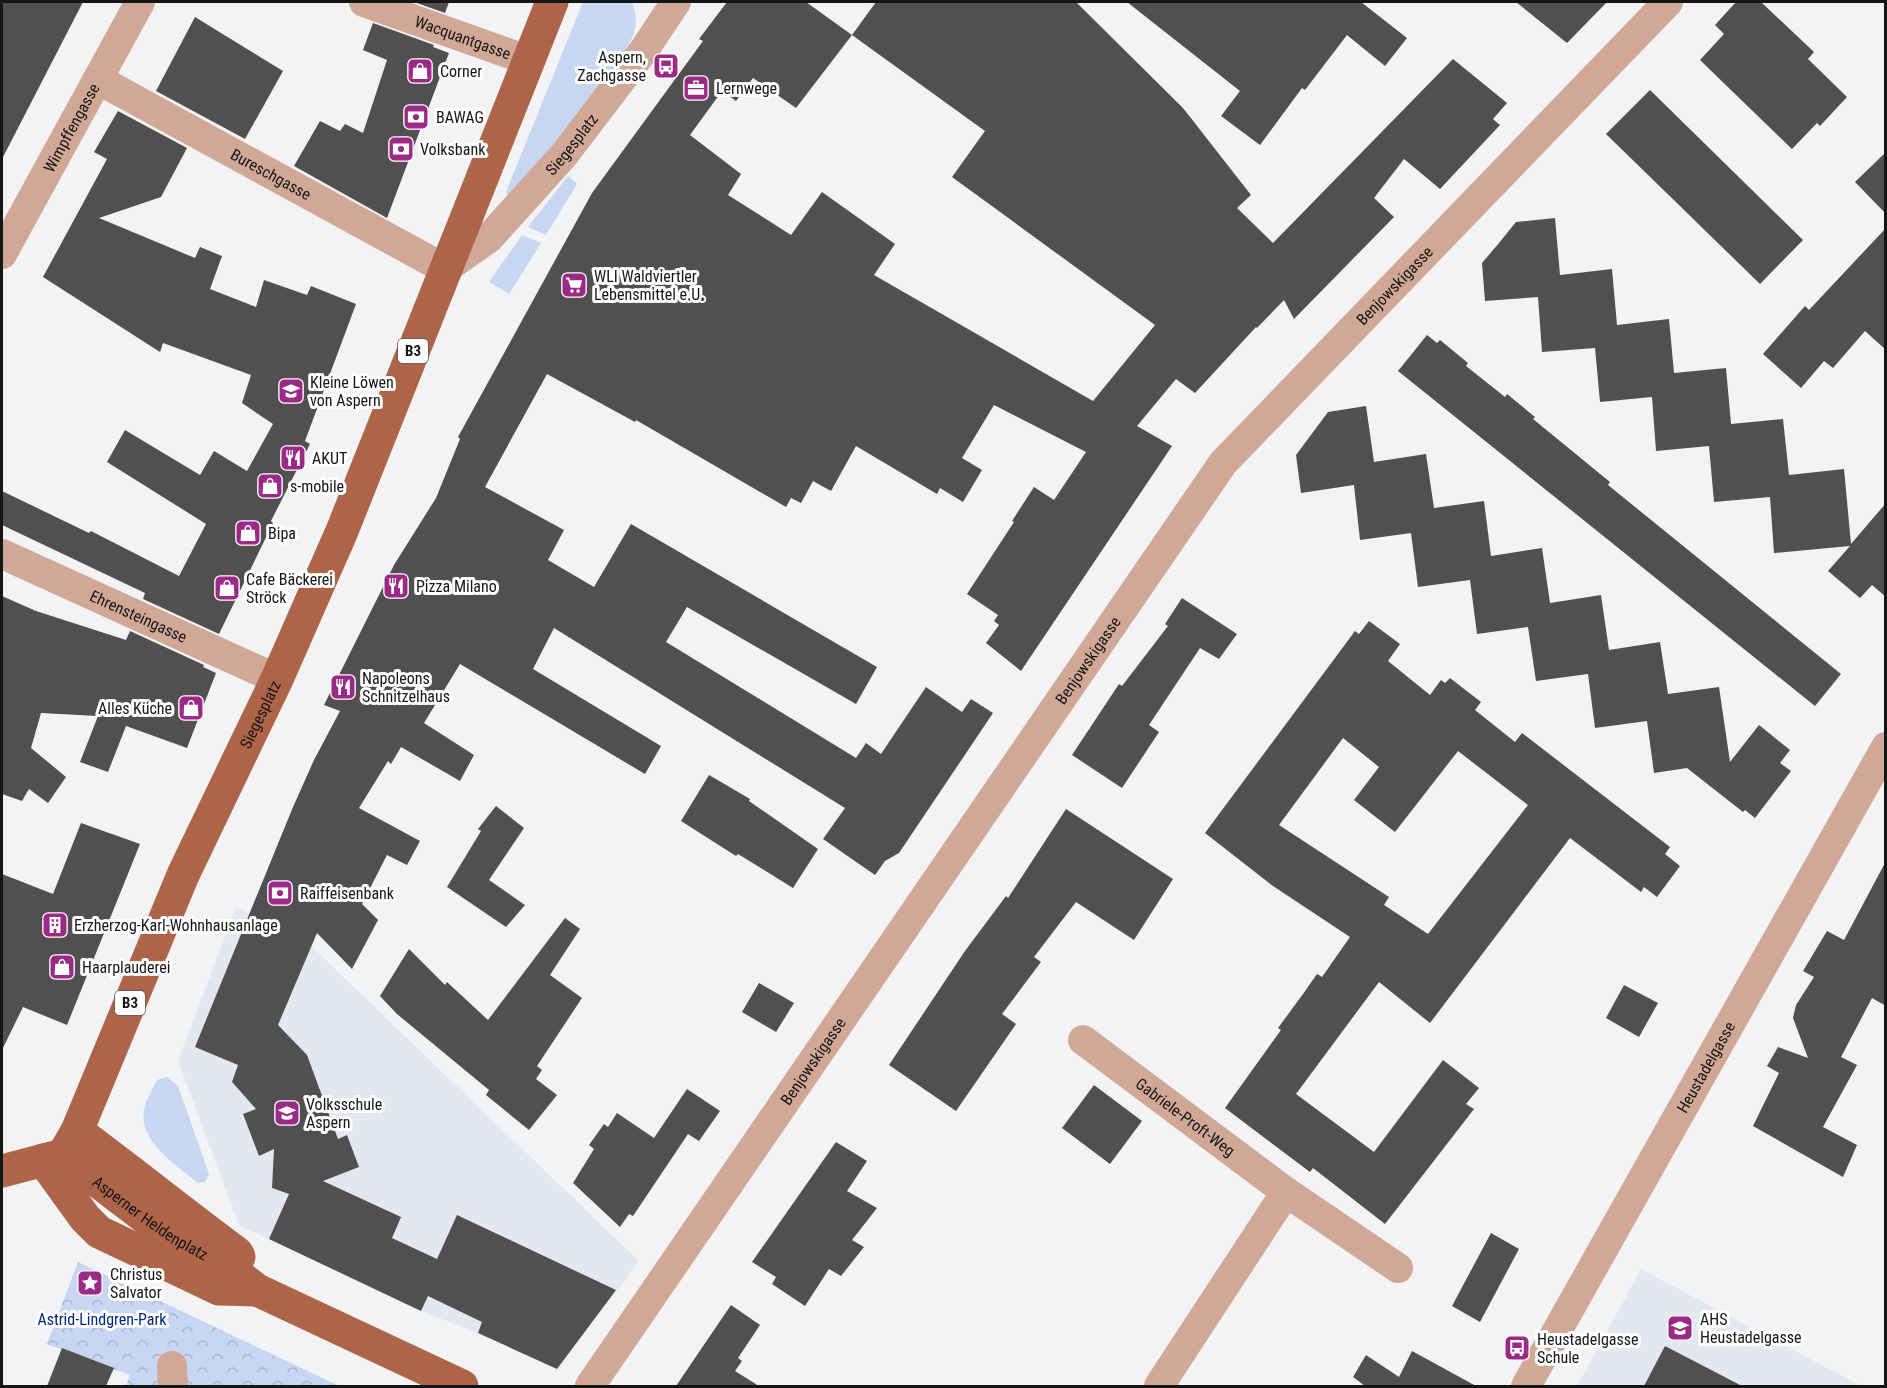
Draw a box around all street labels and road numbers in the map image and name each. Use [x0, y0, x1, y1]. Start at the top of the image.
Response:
street label: Wacquantgasse [412, 12, 513, 63]
street label: Wimpffengasse [40, 80, 104, 176]
street label: Siegesplatz [542, 110, 602, 179]
street label: Bureschgasse [227, 145, 314, 204]
street label: Benjowskigasse [1353, 243, 1437, 329]
road number: B3 [398, 339, 428, 363]
street label: Ehrensteingasse [87, 586, 190, 647]
street label: Benjowskigasse [1051, 613, 1125, 708]
street label: Siegesplatz [236, 678, 285, 752]
road number: B3 [115, 991, 145, 1015]
street label: Benjowskigasse [777, 1014, 850, 1109]
street label: Heustadelgasse [1673, 1018, 1739, 1116]
street label: Gabriele-Proft-Weg [1132, 1074, 1238, 1160]
street label: Asperner Heldenplatz [89, 1172, 211, 1264]

